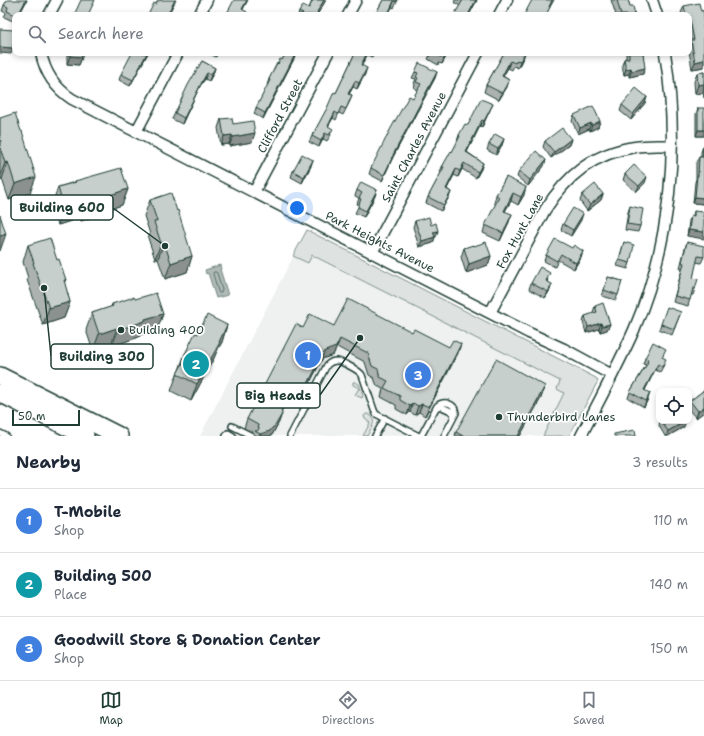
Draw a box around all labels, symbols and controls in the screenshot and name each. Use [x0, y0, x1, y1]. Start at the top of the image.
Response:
search box [12, 12, 692, 56]
icon: search [26, 23, 48, 45]
text: Search here [58, 24, 144, 44]
street label: Clifford Street [254, 76, 306, 156]
street label: Saint Charles Avenue [378, 89, 450, 205]
street label: Fox Hunt Lane [493, 190, 547, 272]
callout: Building 600 [11, 195, 113, 220]
your location [287, 198, 307, 218]
text: Building 600 [19, 199, 105, 216]
street label: Park Heights Avenue [323, 208, 438, 277]
place label: Building 400 [129, 322, 204, 338]
marker: Building 400 [116, 325, 126, 335]
pin: 1 [295, 340, 321, 370]
callout: Building 300 [51, 344, 153, 369]
text: Building 300 [59, 348, 145, 365]
pin: 2 [183, 349, 209, 379]
pin: 3 [405, 360, 431, 390]
callout: Big Heads [237, 383, 320, 408]
text: Big Heads [245, 387, 311, 404]
map controls [656, 388, 692, 424]
button: locate [656, 388, 692, 424]
scale bar [12, 408, 80, 427]
text: 50 m [18, 409, 46, 424]
place label: Thunderbird Lanes [507, 409, 616, 425]
marker: Thunderbird Lanes [494, 412, 504, 422]
text: Nearby [16, 451, 81, 473]
text: 3 results [632, 454, 688, 471]
text: T-Mobile [54, 502, 122, 522]
text: 1 [26, 512, 32, 529]
text: 110 m [653, 512, 688, 529]
text: Shop [54, 522, 84, 539]
text: Building 500 [54, 566, 152, 586]
text: 2 [24, 576, 34, 593]
text: 140 m [649, 576, 688, 593]
text: Place [54, 586, 87, 603]
text: Goodwill Store & Donation Center [54, 630, 321, 650]
text: 3 [24, 640, 34, 657]
text: 150 m [650, 640, 688, 657]
text: Shop [54, 650, 84, 667]
tab: Map [99, 689, 123, 728]
tab: Directions [322, 689, 374, 728]
tab: Saved [573, 689, 605, 728]

